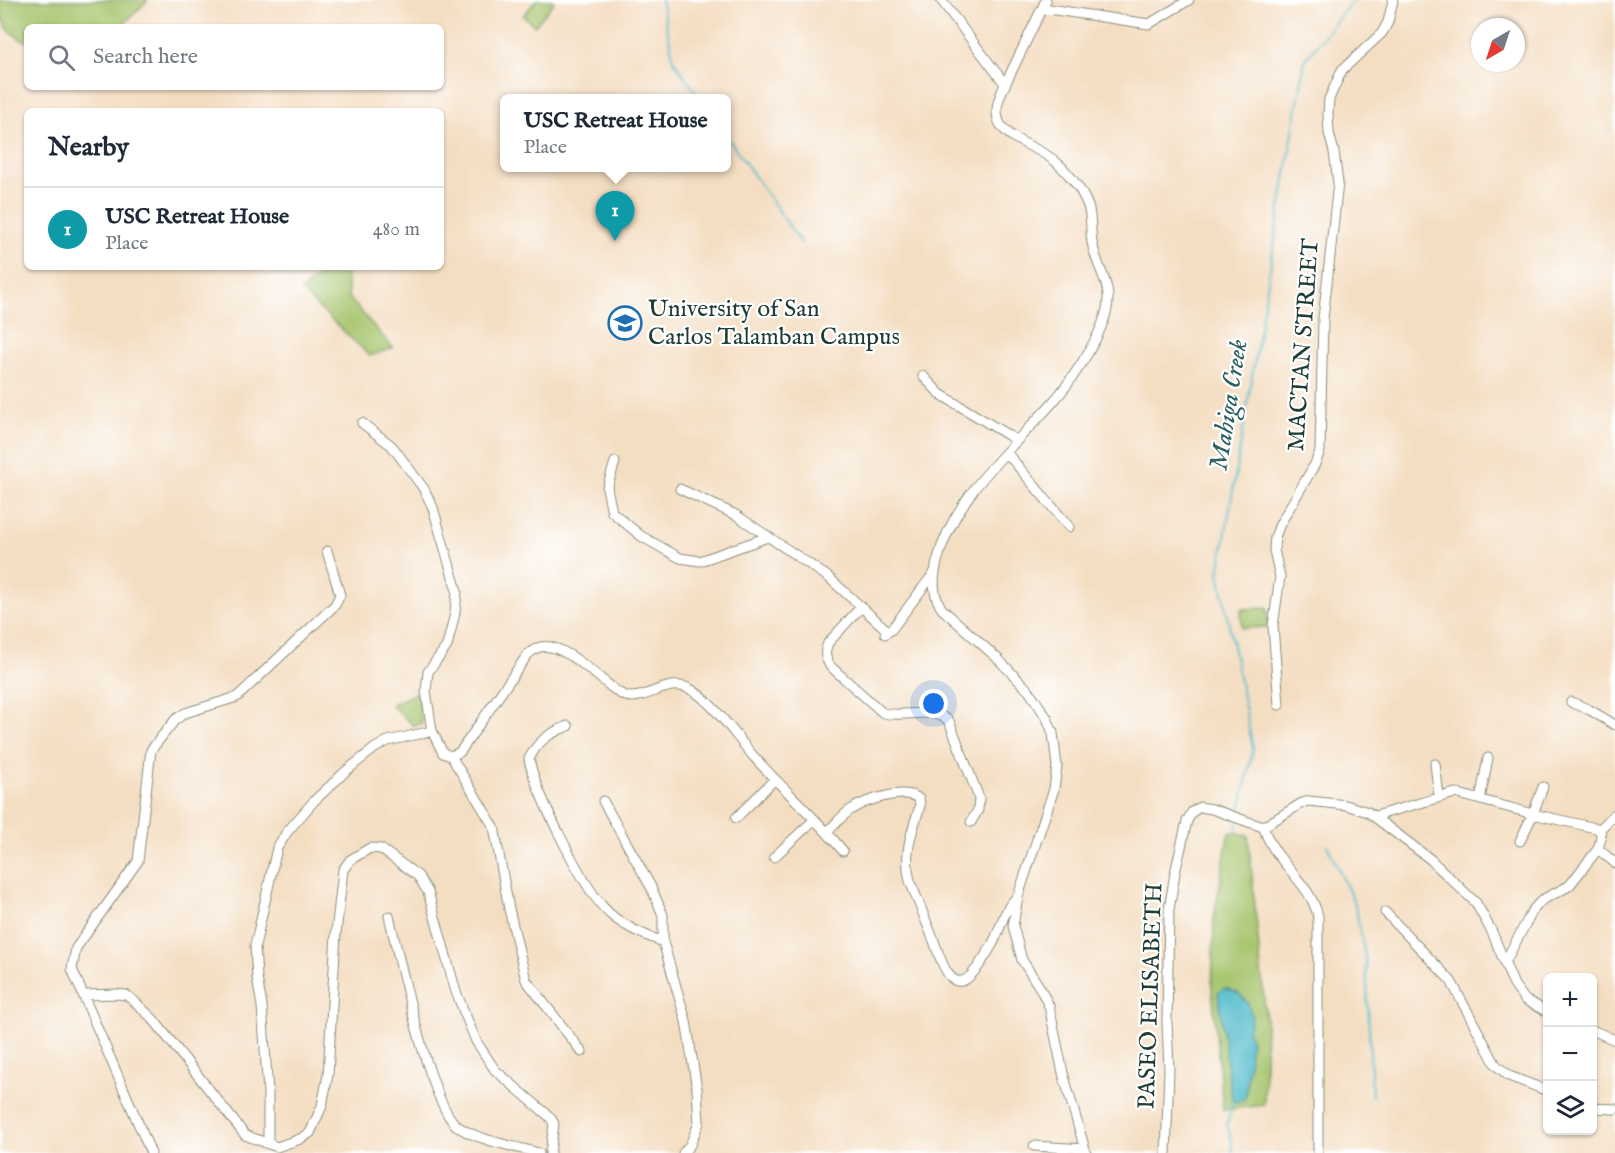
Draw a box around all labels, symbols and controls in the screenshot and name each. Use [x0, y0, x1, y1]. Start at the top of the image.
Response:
north arrow [1471, 18, 1525, 72]
search box [24, 24, 444, 90]
icon: search [45, 41, 78, 74]
text: Search here [93, 43, 198, 71]
popup [500, 94, 731, 172]
text: USC Retreat House [523, 107, 708, 135]
text: Nearby [48, 131, 129, 164]
text: Place [523, 135, 567, 160]
pin: 1 [596, 192, 634, 241]
text: USC Retreat House [105, 203, 289, 231]
text: 1 [64, 217, 71, 242]
text: 480 m [373, 217, 420, 242]
text: Place [105, 231, 148, 256]
street label: MACTAN STREET [1281, 237, 1327, 453]
place label: University of San Carlos Talamban Campus [648, 294, 900, 353]
school or university icon: University of San Carlos Talamban Campus [607, 305, 643, 341]
water label: Mahiga Creek [1202, 337, 1257, 473]
your location [919, 689, 948, 718]
street label: PASEO ELISABETH [1132, 882, 1170, 1110]
map controls [1543, 973, 1597, 1135]
button: + [1543, 973, 1597, 1027]
button: − [1543, 1027, 1597, 1081]
button: layers [1543, 1081, 1597, 1135]

